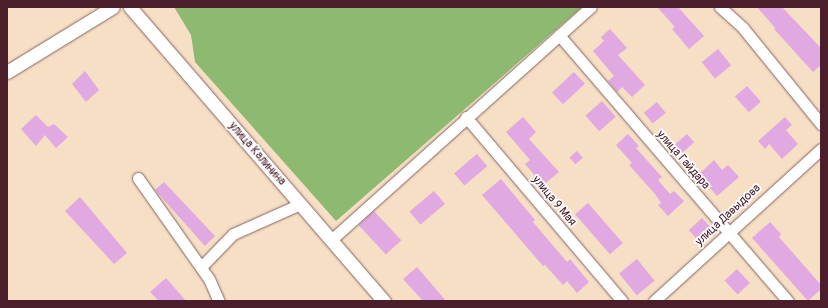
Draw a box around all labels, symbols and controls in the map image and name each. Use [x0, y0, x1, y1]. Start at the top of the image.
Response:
street label: улица Калинина [225, 119, 289, 189]
street label: улица Гайдара [653, 128, 713, 192]
street label: улица 9 Мая [529, 173, 579, 229]
street label: улица Давыдова [692, 181, 764, 249]

